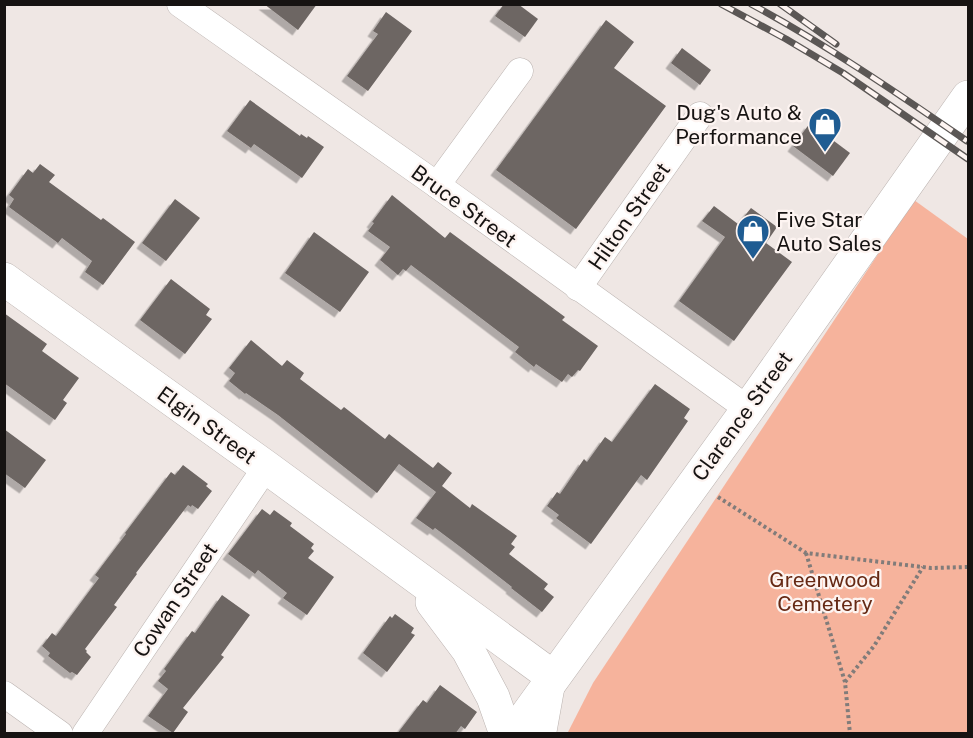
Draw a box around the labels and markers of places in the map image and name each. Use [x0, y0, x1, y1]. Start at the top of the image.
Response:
place label: Dug's Auto & Performance [675, 100, 802, 149]
shop icon: Dug's Auto & Performance [807, 106, 843, 153]
place label: Five Star Auto Sales [776, 207, 882, 256]
shop icon: Five Star Auto Sales [735, 213, 771, 260]

